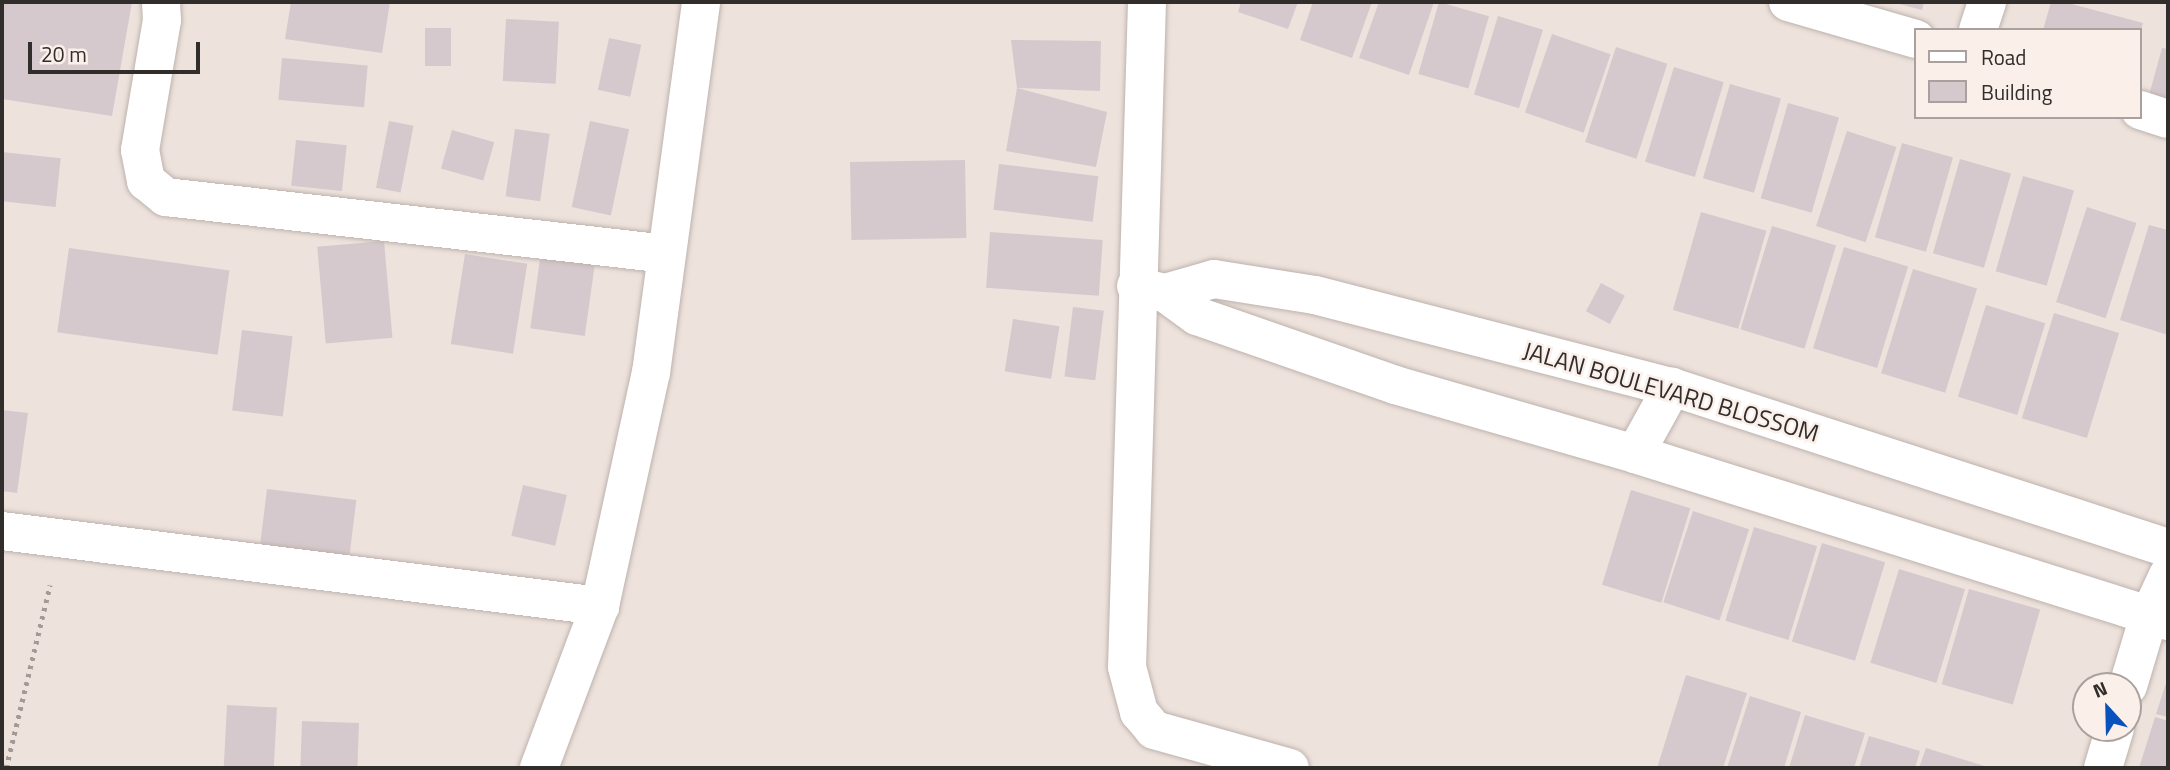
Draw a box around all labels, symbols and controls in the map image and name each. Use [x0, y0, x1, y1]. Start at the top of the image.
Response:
scale bar [32, 28, 203, 72]
legend [1914, 28, 2142, 119]
text: 20 m [41, 38, 87, 70]
text: Road [1981, 41, 2026, 73]
text: Building [1981, 76, 2052, 108]
street label: JALAN BOULEVARD BLOSSOM [1520, 336, 1822, 448]
north arrow [2072, 672, 2142, 742]
text: N [2088, 673, 2111, 705]

